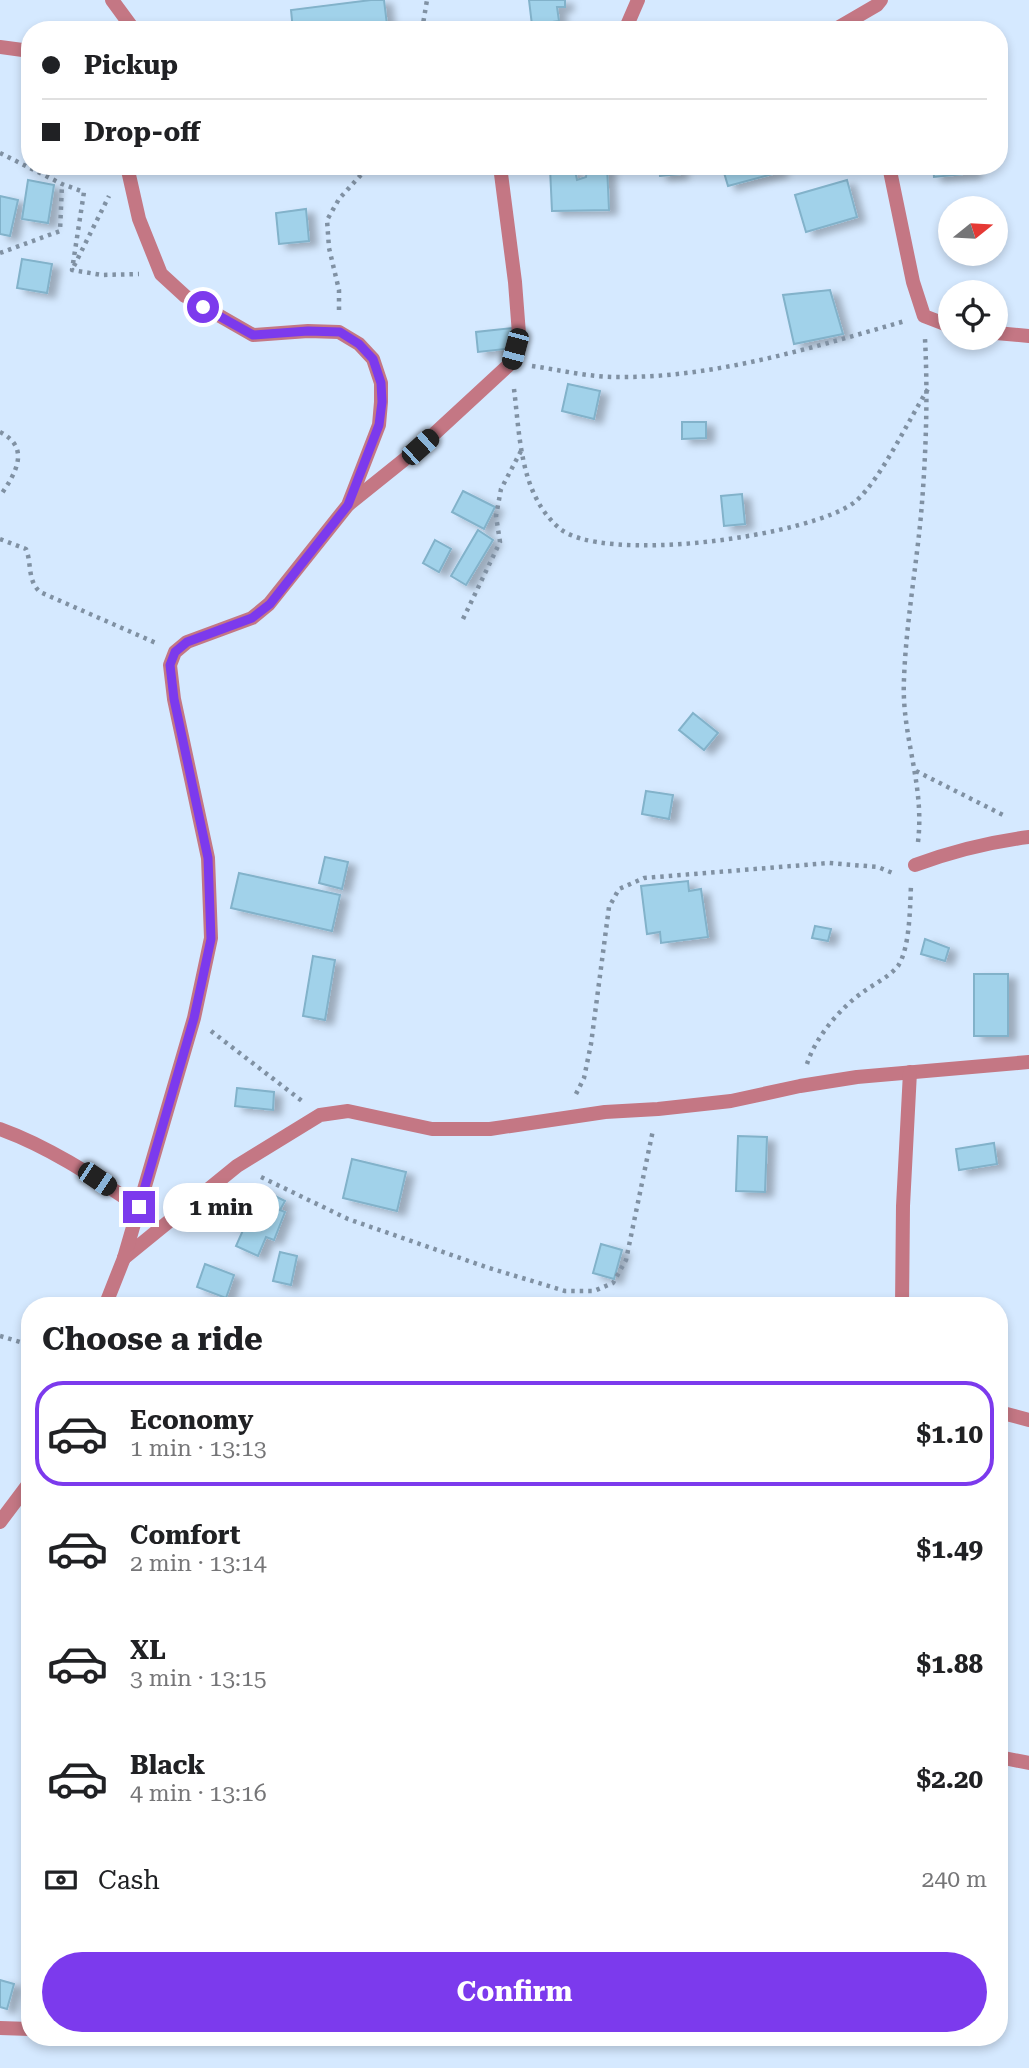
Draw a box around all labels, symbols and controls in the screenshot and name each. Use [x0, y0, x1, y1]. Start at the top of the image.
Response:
text: Pickup [84, 50, 178, 80]
text: Drop-off [84, 117, 200, 147]
north arrow [938, 196, 1008, 266]
map controls [938, 196, 1008, 350]
button: locate [938, 280, 1008, 350]
route start [187, 291, 219, 323]
car [500, 326, 531, 372]
car [398, 425, 443, 469]
car [74, 1159, 121, 1199]
callout: 1 min [164, 1182, 279, 1232]
route end [123, 1191, 155, 1223]
text: 1 min [189, 1194, 253, 1221]
text: Choose a ride [42, 1320, 263, 1358]
icon: car [46, 1402, 109, 1465]
text: Economy [130, 1405, 253, 1435]
text: $1.10 [917, 1419, 983, 1449]
text: 1 min · 13:13 [130, 1435, 267, 1462]
icon: car [46, 1517, 109, 1580]
text: Comfort [130, 1520, 240, 1550]
text: $1.49 [917, 1534, 983, 1564]
text: 2 min · 13:14 [130, 1550, 267, 1577]
icon: car [46, 1632, 109, 1695]
text: XL [130, 1635, 166, 1665]
text: $1.88 [917, 1649, 983, 1679]
text: 3 min · 13:15 [130, 1665, 267, 1692]
icon: car [46, 1747, 109, 1810]
text: Black [130, 1750, 205, 1780]
text: $2.20 [917, 1764, 983, 1794]
text: 4 min · 13:16 [130, 1780, 267, 1807]
icon: cash [42, 1861, 80, 1899]
text: Cash [98, 1865, 160, 1895]
text: 240 m [922, 1866, 987, 1893]
button: Confirm [42, 1952, 987, 2032]

